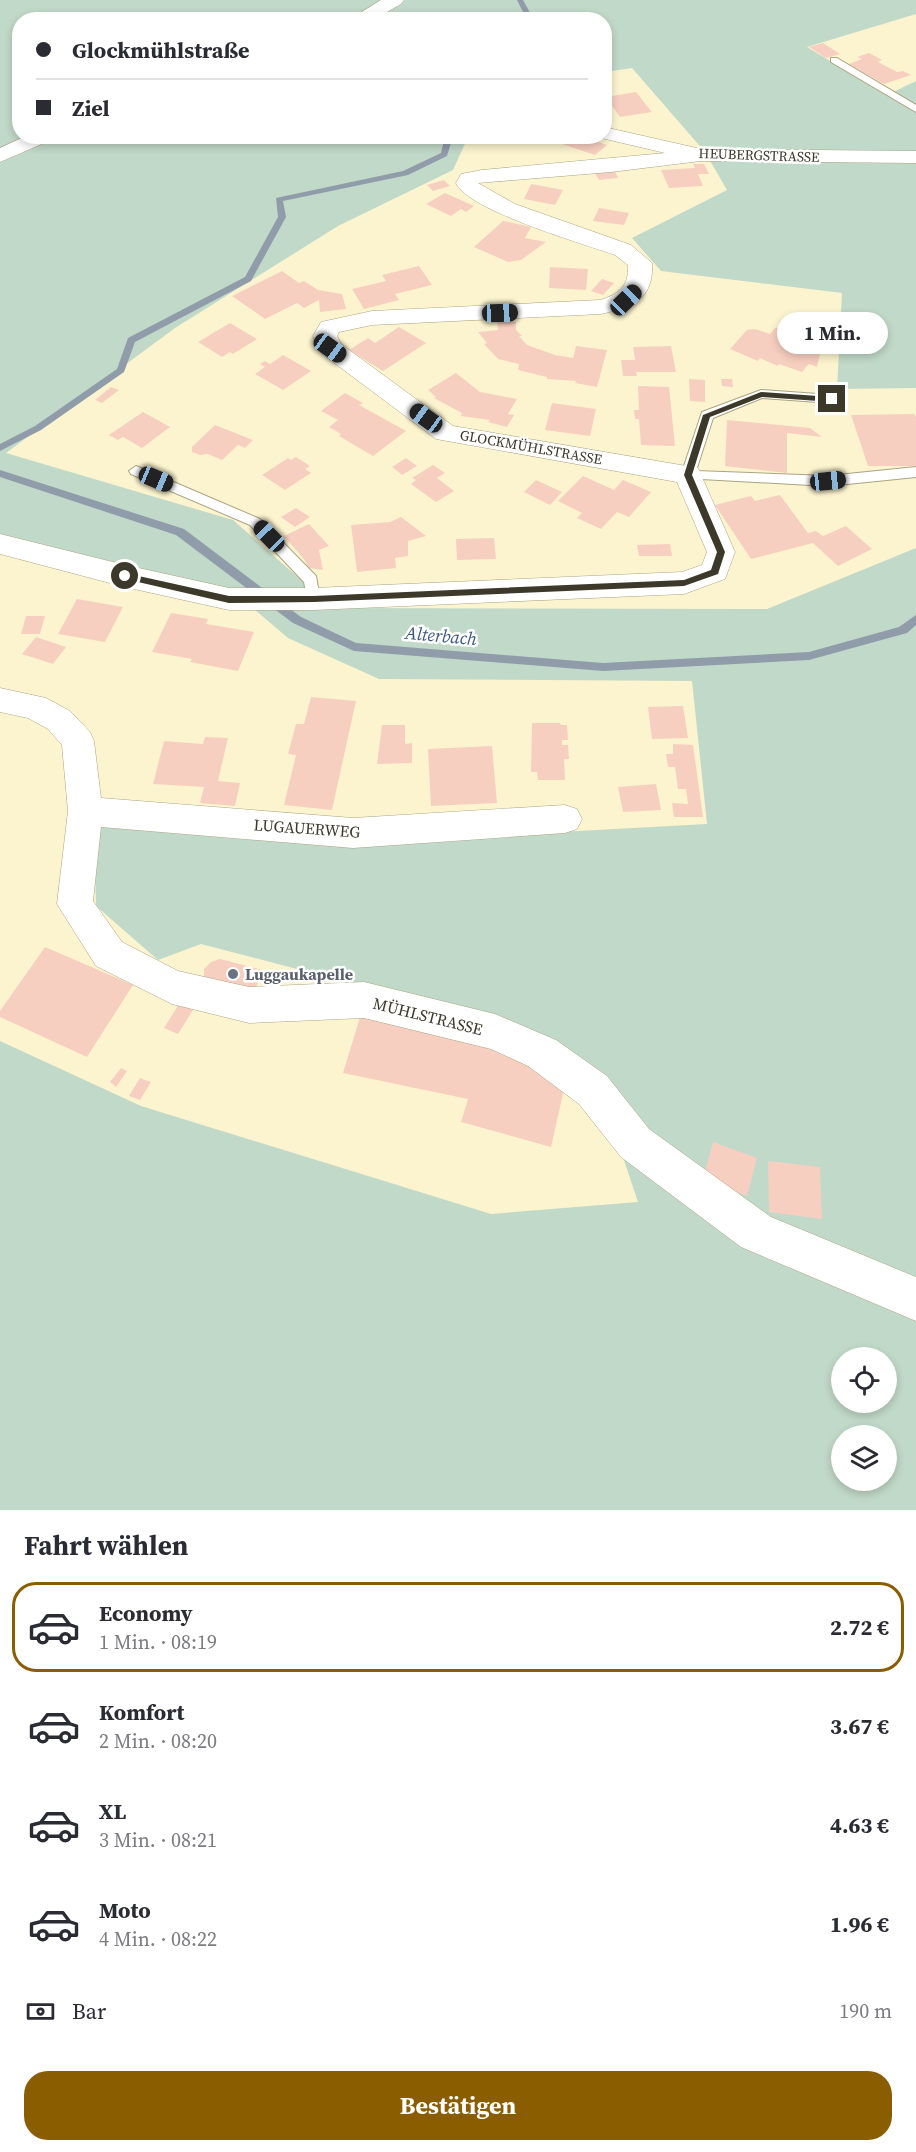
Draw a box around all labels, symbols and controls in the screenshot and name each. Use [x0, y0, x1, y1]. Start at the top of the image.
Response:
text: Glockmühlstraße [72, 35, 249, 65]
text: Ziel [72, 93, 110, 123]
street label: HEUBERGSTRASSE [698, 143, 820, 167]
car [607, 281, 645, 319]
car [482, 303, 518, 323]
callout: 1 Min. [776, 312, 888, 354]
text: 1 Min. [804, 319, 861, 347]
car [310, 330, 350, 366]
route end [818, 385, 845, 412]
car [406, 400, 446, 436]
street label: GLOCKMÜHLSTRASSE [458, 425, 604, 469]
car [136, 464, 176, 494]
car [809, 470, 847, 492]
car [250, 517, 288, 555]
route start [111, 562, 138, 589]
water label: Alterbach [403, 620, 478, 651]
street label: LUGAUERWEG [253, 813, 361, 843]
place label: Luggaukapelle [245, 963, 353, 985]
marker: Luggaukapelle [226, 967, 240, 981]
street label: MÜHLSTRASSE [371, 992, 485, 1040]
map controls [831, 1347, 897, 1491]
button: locate [831, 1347, 897, 1413]
button: layers [831, 1425, 897, 1491]
text: Fahrt wählen [24, 1527, 188, 1564]
text: Economy [99, 1598, 193, 1628]
icon: car [27, 1600, 81, 1654]
text: 2.72 € [830, 1612, 889, 1642]
text: 1 Min. · 08:19 [99, 1628, 217, 1656]
text: Komfort [99, 1697, 184, 1727]
icon: car [27, 1699, 81, 1753]
text: 3.67 € [830, 1711, 889, 1741]
text: 2 Min. · 08:20 [99, 1727, 217, 1755]
text: XL [99, 1796, 126, 1826]
icon: car [27, 1798, 81, 1852]
text: 4.63 € [830, 1810, 889, 1840]
text: 3 Min. · 08:21 [99, 1826, 217, 1854]
text: Moto [99, 1895, 151, 1925]
icon: car [27, 1897, 81, 1951]
text: 1.96 € [830, 1909, 889, 1939]
text: 4 Min. · 08:22 [99, 1925, 217, 1953]
icon: cash [24, 1995, 57, 2028]
text: Bar [72, 1996, 106, 2026]
text: 190 m [839, 1997, 892, 2025]
button: Bestätigen [24, 2071, 892, 2140]

